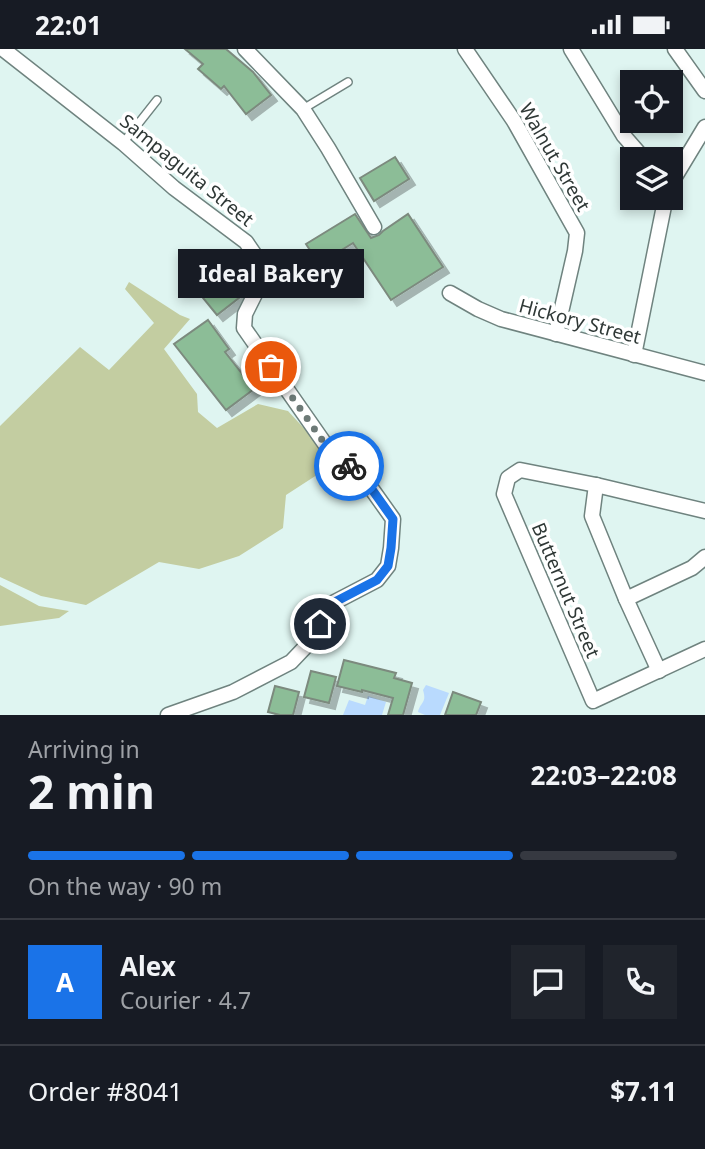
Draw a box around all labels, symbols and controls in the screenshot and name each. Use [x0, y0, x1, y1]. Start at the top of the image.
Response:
text: 22:01 [35, 7, 102, 43]
map controls [620, 70, 683, 210]
button: locate [620, 70, 683, 133]
street label: Walnut Street [513, 98, 597, 216]
street label: Sampaguita Street [115, 108, 259, 232]
button: layers [620, 147, 683, 210]
callout: Ideal Bakery [178, 248, 364, 297]
text: Ideal Bakery [199, 257, 343, 289]
street label: Hickory Street [516, 292, 644, 350]
pin [241, 337, 301, 397]
icon: bag [252, 348, 290, 386]
courier [314, 431, 384, 501]
icon: bike [330, 447, 368, 485]
street label: Butternut Street [526, 518, 606, 662]
pin [290, 594, 350, 654]
icon: home [301, 605, 339, 643]
text: Arriving in [28, 733, 140, 765]
text: 22:03–22:08 [530, 757, 677, 793]
text: 2 min [28, 760, 155, 822]
text: On the way · 90 m [28, 870, 222, 902]
button: chat [511, 945, 585, 1019]
button: phone [603, 945, 677, 1019]
text: Alex [120, 948, 176, 984]
text: A [56, 964, 74, 1000]
text: Courier · 4.7 [120, 984, 251, 1016]
text: Order #8041 [28, 1073, 183, 1109]
text: $7.11 [610, 1073, 677, 1109]

